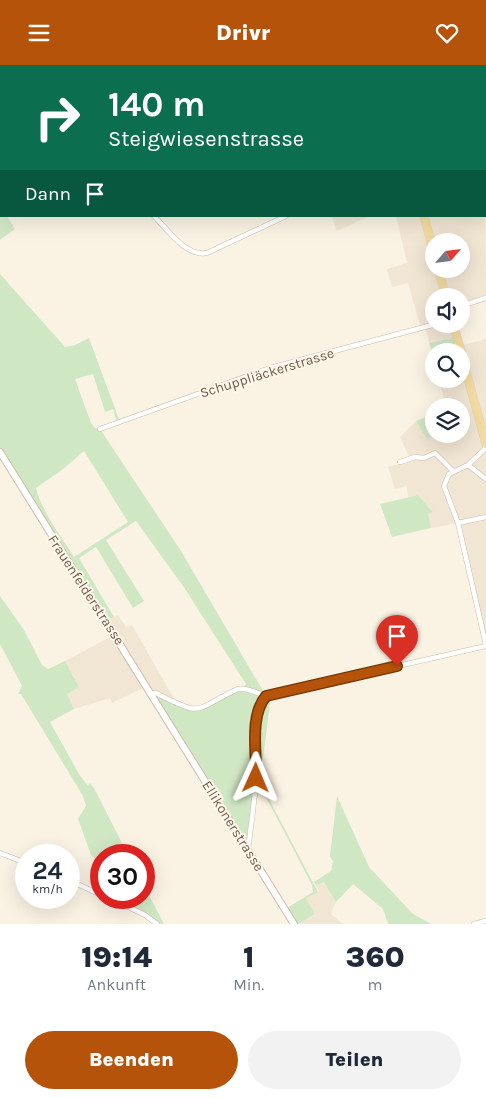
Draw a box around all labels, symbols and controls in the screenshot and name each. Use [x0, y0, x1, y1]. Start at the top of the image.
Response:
icon: menu [25, 19, 53, 47]
icon: heart [433, 19, 461, 47]
text: Drivr [216, 20, 270, 46]
text: 140 m [108, 84, 206, 125]
icon: right [25, 85, 90, 150]
text: Steigwiesenstrasse [108, 126, 304, 152]
icon: arrive [81, 180, 109, 208]
text: Dann [25, 183, 71, 205]
north arrow [425, 233, 470, 277]
map controls [425, 233, 470, 443]
button: sound [425, 288, 470, 333]
button: search [425, 343, 470, 388]
street label: Schuppliäckerstrasse [198, 344, 336, 402]
button: layers [425, 398, 470, 443]
street label: Frauenfelderstrasse [44, 532, 128, 648]
pin [376, 615, 418, 666]
icon: arrive [383, 622, 411, 650]
position arrow [229, 751, 281, 803]
street label: Ellikonerstrasse [198, 778, 268, 874]
speed limit sign: 30 [90, 844, 155, 909]
text: 24 [32, 856, 63, 885]
text: km/h [32, 882, 63, 896]
text: 19:14 [81, 939, 152, 975]
text: 1 [243, 939, 254, 975]
text: 360 [345, 939, 405, 975]
text: Ankunft [87, 975, 146, 994]
text: Min. [233, 975, 264, 994]
text: m [368, 975, 383, 994]
button: Beenden [25, 1031, 238, 1089]
button: Teilen [248, 1031, 461, 1089]

